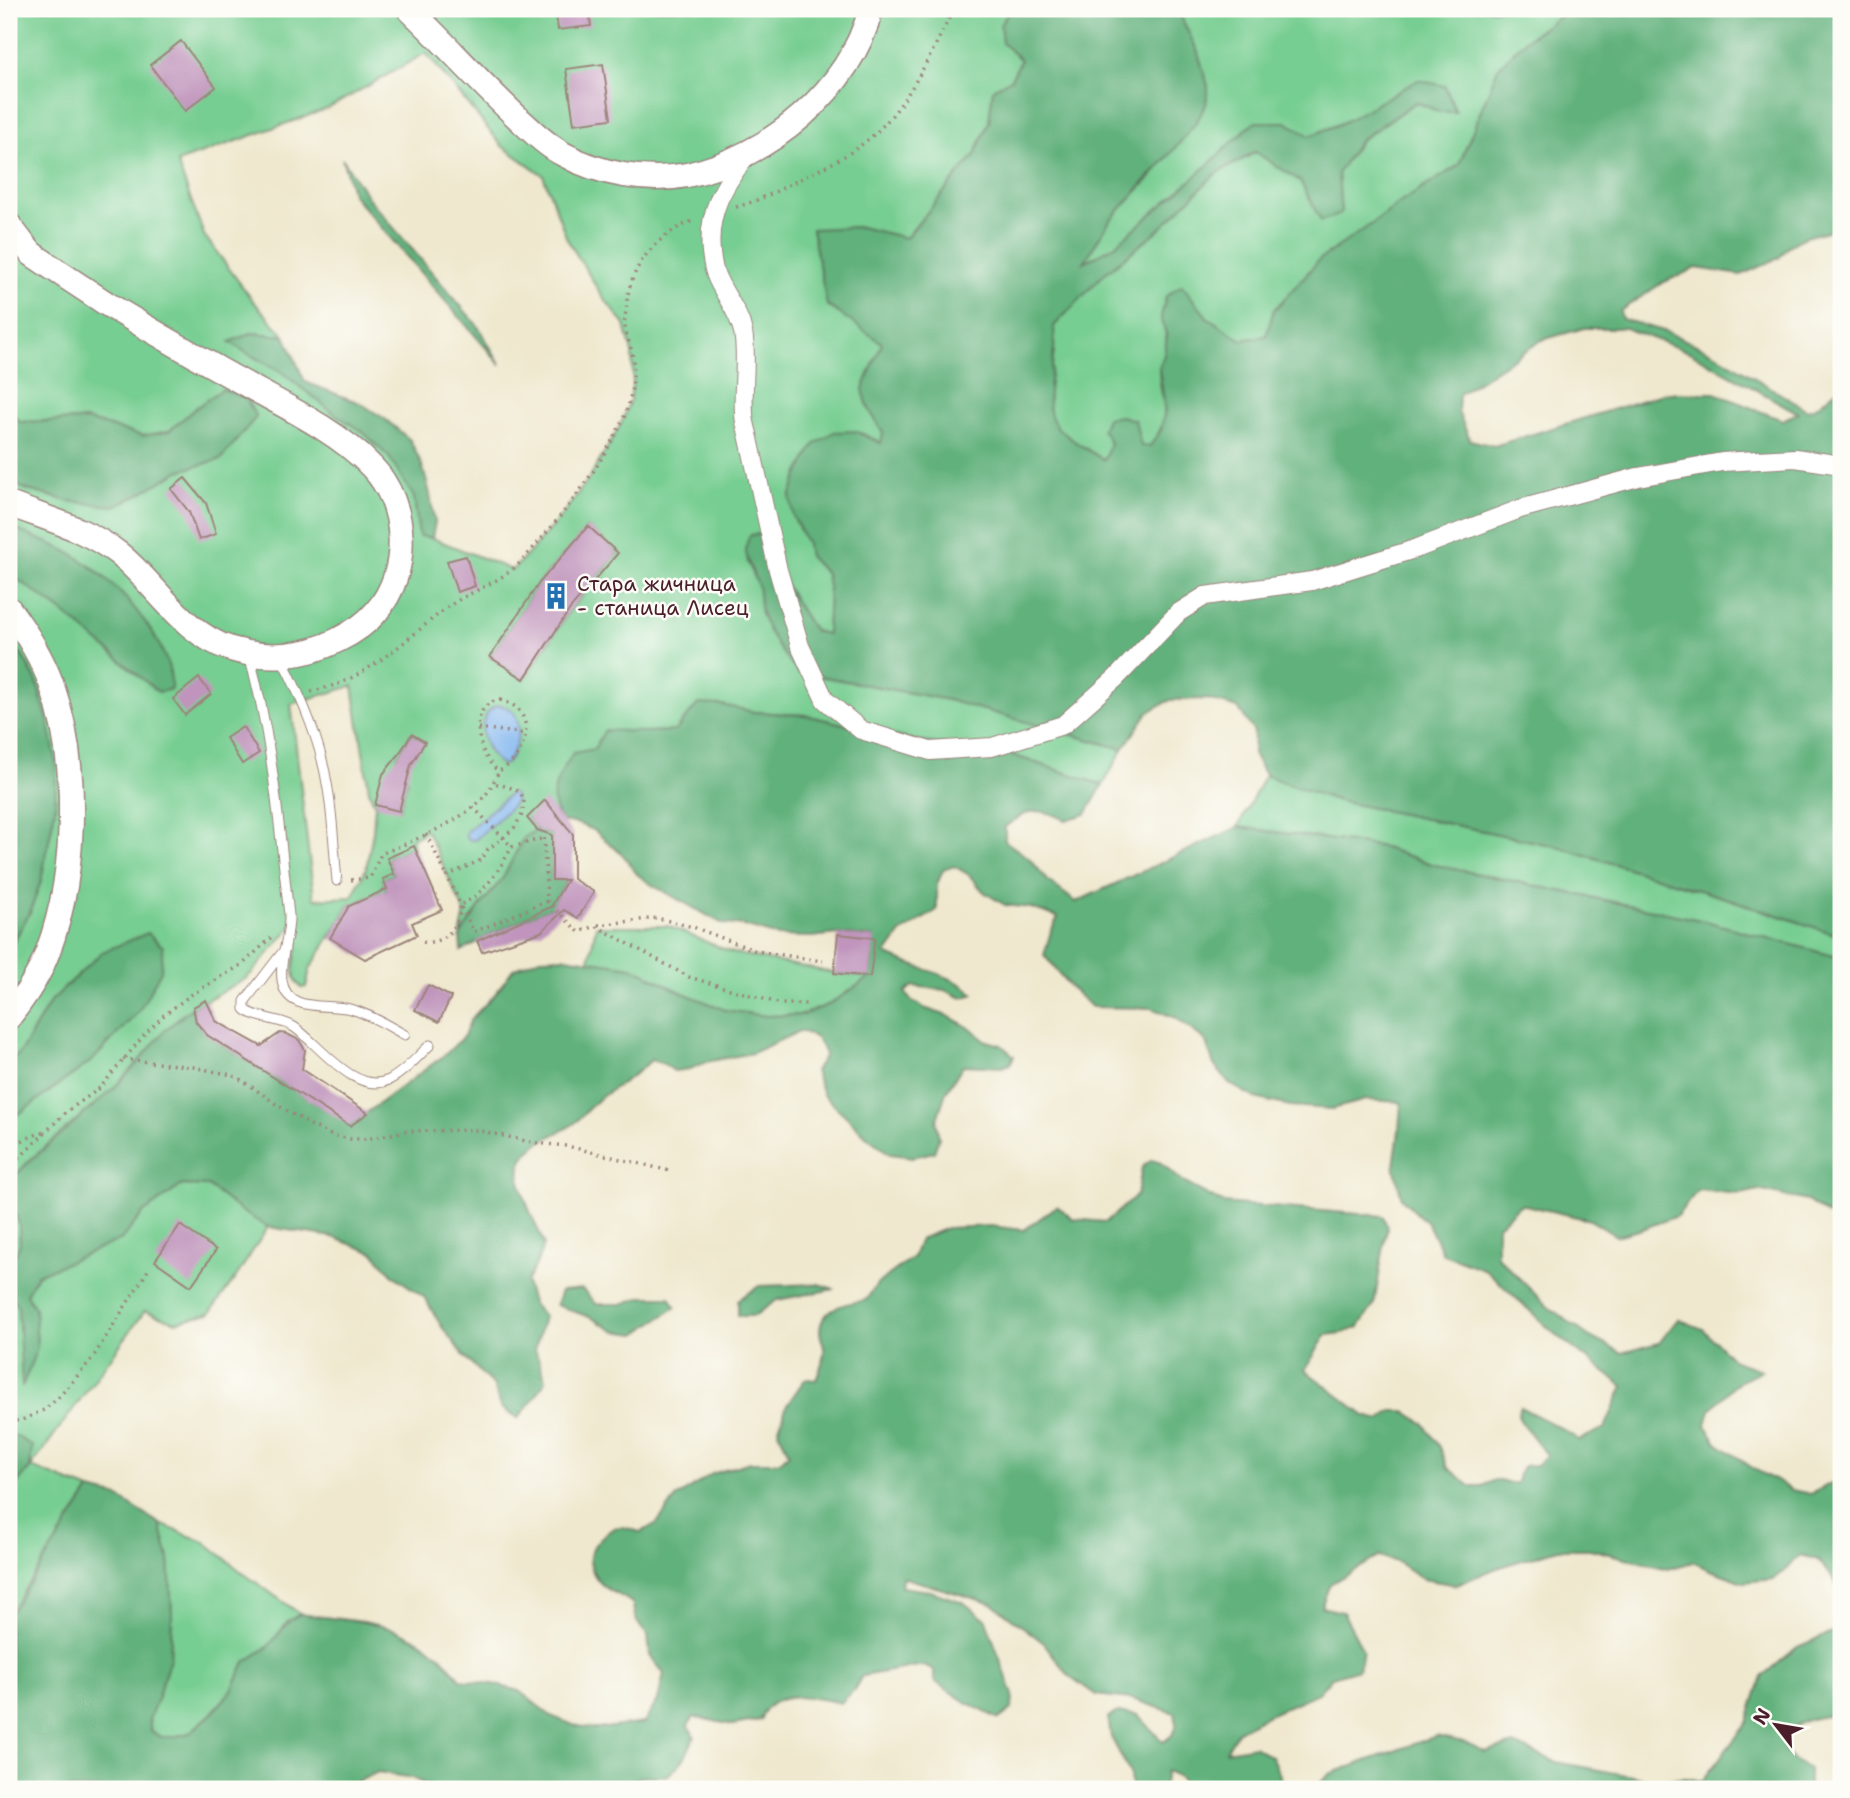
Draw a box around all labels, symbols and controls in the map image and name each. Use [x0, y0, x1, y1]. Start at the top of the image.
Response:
place label: Стара жичница - станица Лисец [577, 570, 749, 622]
building icon: Стара жичница - станица Лисец [541, 581, 571, 611]
north arrow [1742, 1689, 1812, 1759]
text: N [1747, 1704, 1776, 1729]

